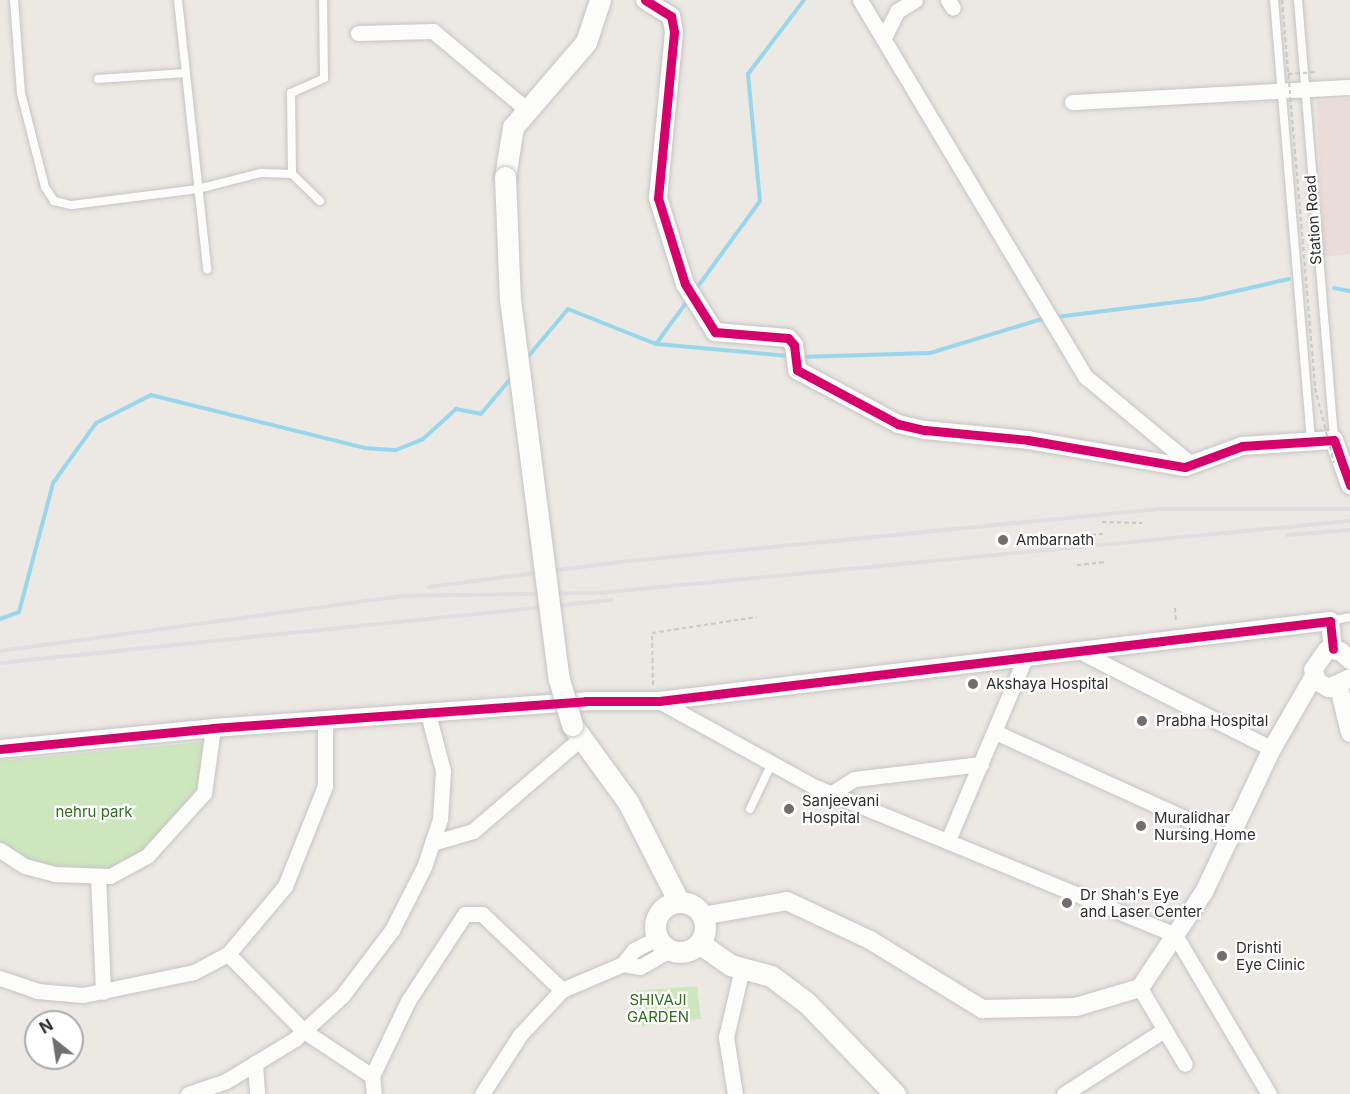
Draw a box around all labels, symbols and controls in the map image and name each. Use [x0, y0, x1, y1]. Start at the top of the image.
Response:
street label: Station Road [1301, 175, 1325, 265]
marker: Ambarnath [994, 531, 1012, 549]
place label: Ambarnath [1016, 531, 1094, 549]
marker: Akshaya Hospital [964, 675, 982, 693]
place label: Akshaya Hospital [986, 675, 1108, 693]
marker: Prabha Hospital [1133, 712, 1151, 730]
place label: Prabha Hospital [1156, 712, 1268, 730]
place label: Sanjeevani Hospital [802, 791, 879, 826]
marker: Sanjeevani Hospital [780, 800, 798, 818]
park label: nehru park [55, 803, 133, 821]
place label: Muralidhar Nursing Home [1154, 808, 1256, 843]
marker: Muralidhar Nursing Home [1132, 817, 1150, 835]
place label: Dr Shah's Eye and Laser Center [1080, 885, 1202, 920]
marker: Dr Shah's Eye and Laser Center [1058, 894, 1076, 912]
place label: Drishti Eye Clinic [1236, 938, 1305, 973]
marker: Drishti Eye Clinic [1213, 947, 1231, 965]
park label: SHIVAJI GARDEN [627, 990, 689, 1025]
north arrow [24, 1010, 84, 1070]
text: N [36, 1014, 56, 1038]

